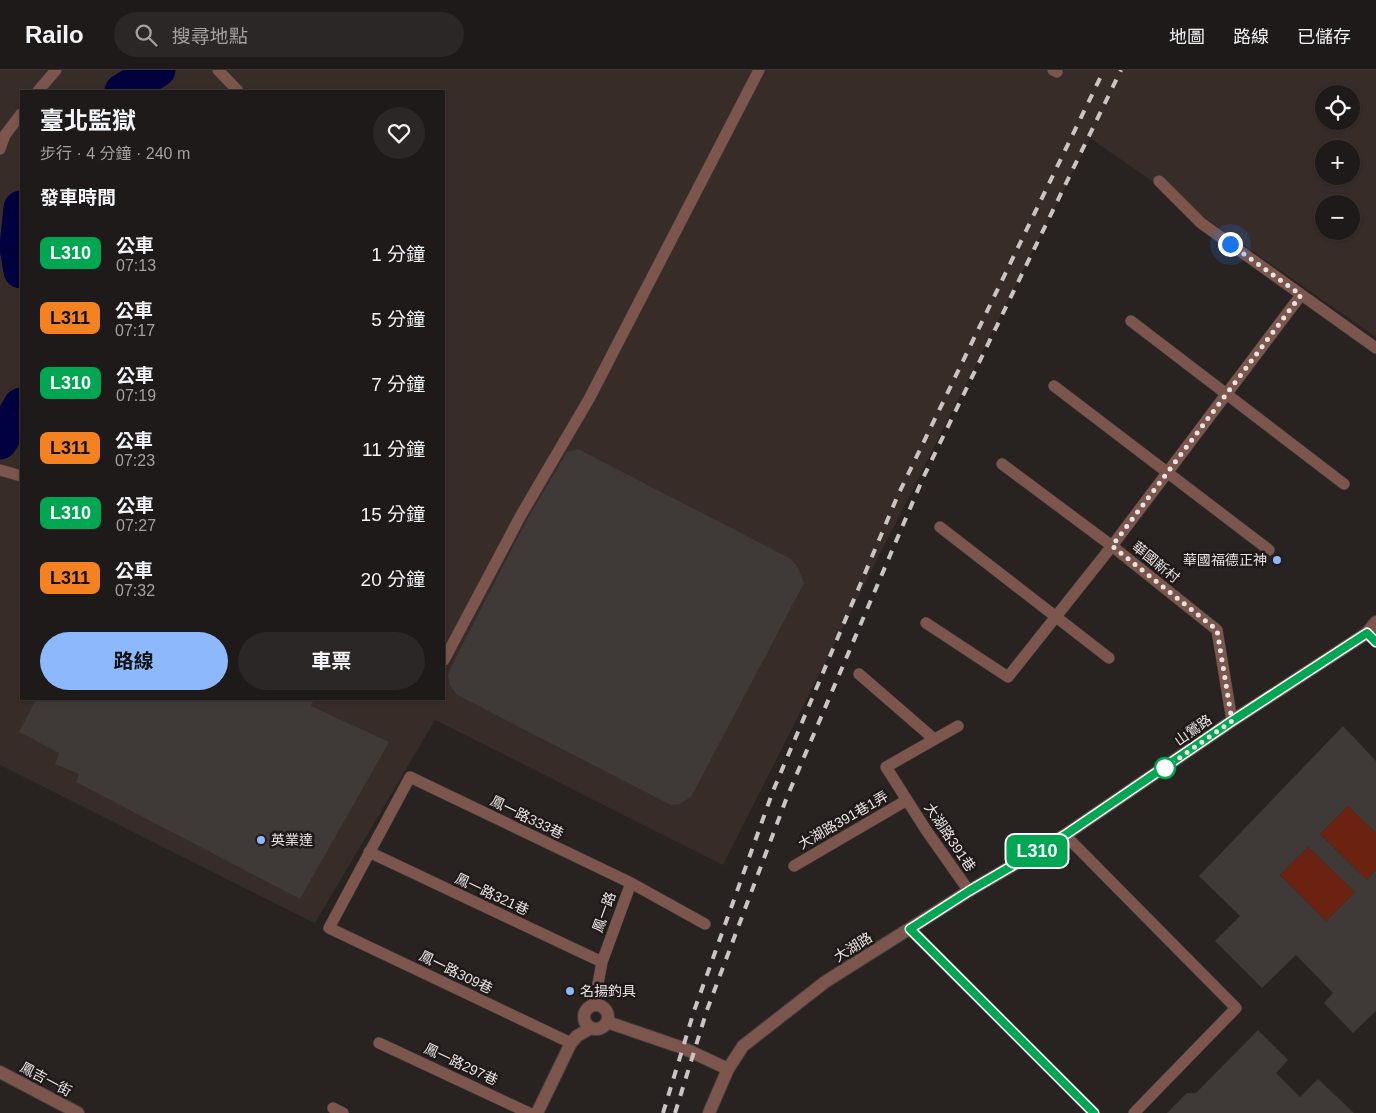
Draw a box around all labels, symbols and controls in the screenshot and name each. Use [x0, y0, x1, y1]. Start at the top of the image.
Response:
search box [114, 12, 464, 57]
text: Railo [25, 21, 84, 48]
icon: search [132, 21, 160, 49]
text: 搜尋地點 [172, 26, 248, 47]
text: 地圖 [1169, 27, 1205, 47]
text: 路線 [1233, 27, 1269, 47]
text: 已儲存 [1297, 27, 1351, 47]
map controls [1315, 85, 1360, 240]
button: locate [1315, 85, 1360, 130]
text: 臺北監獄 [40, 107, 136, 134]
button: heart [373, 107, 425, 159]
button: + [1315, 140, 1360, 185]
text: 步行 · 4 分鐘 · 240 m [40, 145, 190, 162]
text: 發車時間 [40, 187, 116, 208]
button: − [1315, 195, 1360, 240]
your location [1218, 232, 1243, 257]
text: 公車 [116, 235, 154, 256]
text: L310 [50, 243, 91, 263]
text: 1 分鐘 [371, 244, 425, 265]
text: 07:13 [116, 257, 156, 274]
text: 公車 [115, 300, 153, 321]
text: L311 [50, 308, 90, 328]
text: 5 分鐘 [371, 309, 425, 330]
text: 07:17 [115, 322, 155, 339]
text: 公車 [116, 365, 154, 386]
text: L310 [50, 373, 91, 393]
text: 7 分鐘 [371, 374, 425, 395]
text: 07:19 [116, 387, 156, 404]
text: 公車 [115, 430, 153, 451]
text: L311 [50, 438, 90, 458]
text: 11 分鐘 [362, 439, 425, 460]
text: 07:23 [115, 452, 155, 469]
text: 公車 [116, 495, 154, 516]
text: L310 [50, 503, 91, 523]
text: 15 分鐘 [361, 504, 425, 525]
text: 07:27 [116, 517, 156, 534]
street label: 華國新村 [1129, 538, 1183, 586]
place label: 華國福德正神 [1183, 552, 1267, 568]
marker: 華國福德正神 [1271, 554, 1283, 566]
text: 公車 [115, 560, 153, 581]
text: L311 [50, 568, 90, 588]
text: 20 分鐘 [361, 569, 425, 590]
text: 07:32 [115, 582, 155, 599]
button: 路線 [40, 632, 228, 690]
button: 車票 [238, 632, 425, 690]
street label: 山鶯路 [1171, 711, 1215, 749]
unlabelled marker [1154, 757, 1176, 779]
street label: 大湖路391巷1弄 [795, 788, 891, 852]
street label: 鳳一路333巷 [488, 792, 566, 842]
street label: 大湖路391巷 [921, 800, 979, 874]
place label: 英業達 [271, 832, 313, 848]
marker: 英業達 [255, 834, 267, 846]
line badge: L310 [1002, 835, 1072, 867]
text: L310 [1016, 841, 1058, 861]
street label: 鳳一路321巷 [453, 870, 531, 918]
street label: 鳳一路 [589, 890, 619, 934]
street label: 大湖路 [831, 929, 875, 965]
street label: 鳳一路309巷 [417, 947, 495, 997]
place label: 名揚釣具 [580, 983, 636, 999]
marker: 名揚釣具 [564, 985, 576, 997]
street label: 鳳一路297巷 [422, 1040, 500, 1088]
street label: 鳳吉一街 [18, 1059, 74, 1099]

